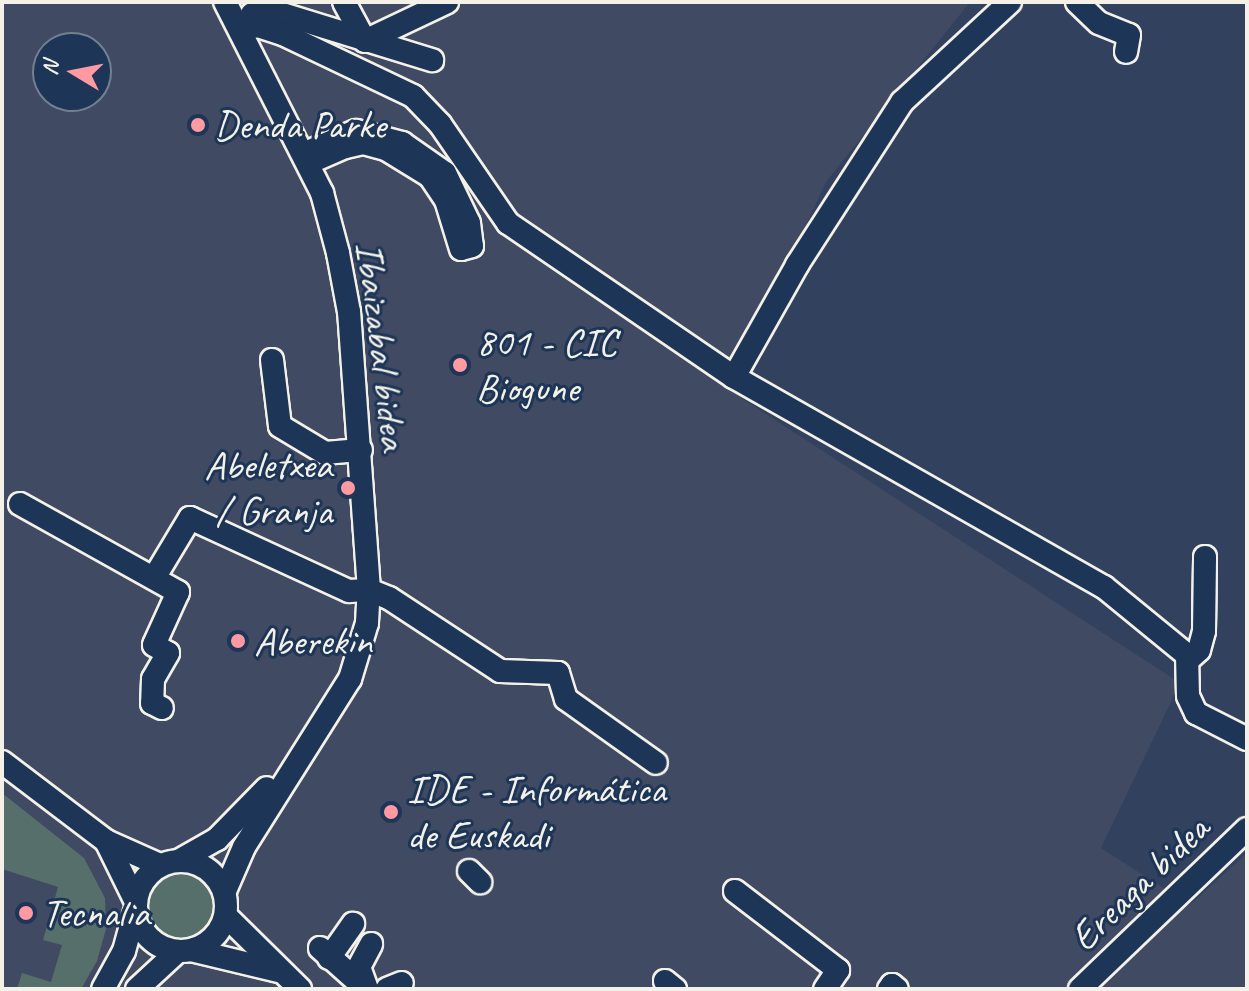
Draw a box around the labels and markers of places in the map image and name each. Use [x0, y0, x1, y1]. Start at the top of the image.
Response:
place label: Denda Parke [214, 101, 386, 149]
marker: Denda Parke [189, 116, 207, 134]
place label: 801 - CIC Biogune [476, 318, 617, 412]
marker: 801 - CIC Biogune [451, 356, 469, 374]
place label: Abeletxea / Granja [204, 441, 332, 535]
marker: Abeletxea / Granja [339, 479, 357, 497]
place label: Aberekin [254, 617, 372, 665]
marker: Aberekin [229, 632, 247, 650]
place label: IDE - Informática de Euskadi [407, 765, 665, 859]
marker: IDE - Informática de Euskadi [382, 803, 400, 821]
place label: Tecnalia [42, 889, 150, 937]
marker: Tecnalia [17, 904, 35, 922]

